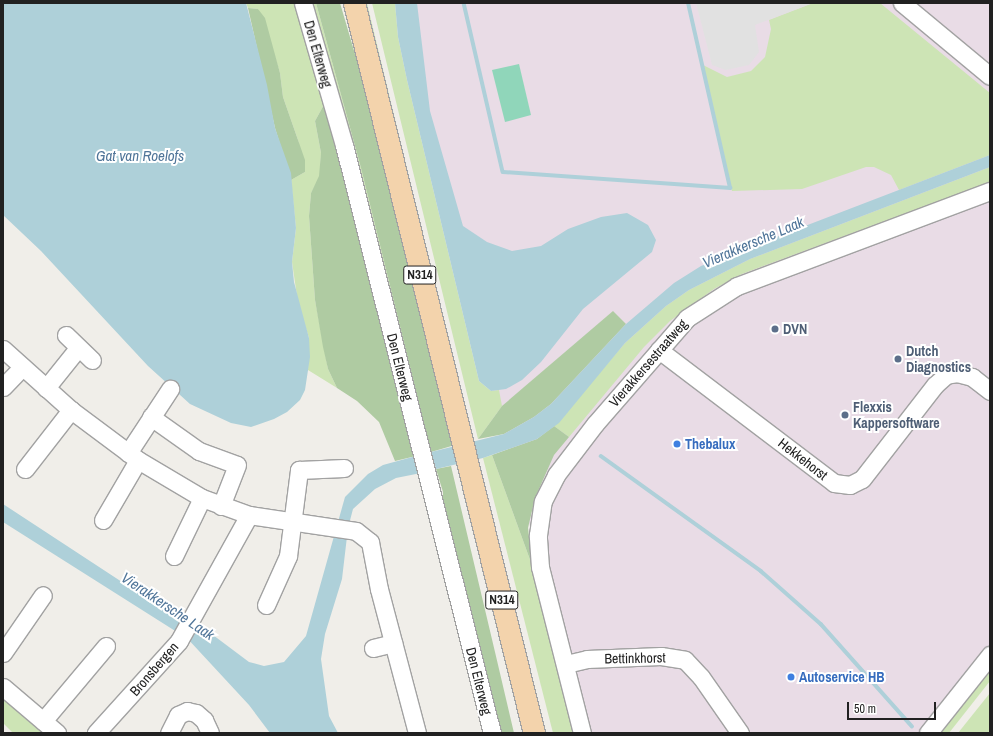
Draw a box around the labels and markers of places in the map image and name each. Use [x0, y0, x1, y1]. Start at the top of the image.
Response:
place label: DVN [783, 321, 807, 337]
marker: DVN [770, 324, 780, 334]
place label: Dutch Diagnostics [906, 343, 971, 376]
marker: Dutch Diagnostics [893, 354, 903, 364]
place label: Flexxis Kappersoftware [853, 399, 940, 432]
marker: Flexxis Kappersoftware [840, 410, 850, 420]
place label: Thebalux [685, 436, 735, 452]
marker: Thebalux [672, 439, 682, 449]
place label: Autoservice HB [799, 669, 884, 685]
marker: Autoservice HB [786, 672, 796, 682]

